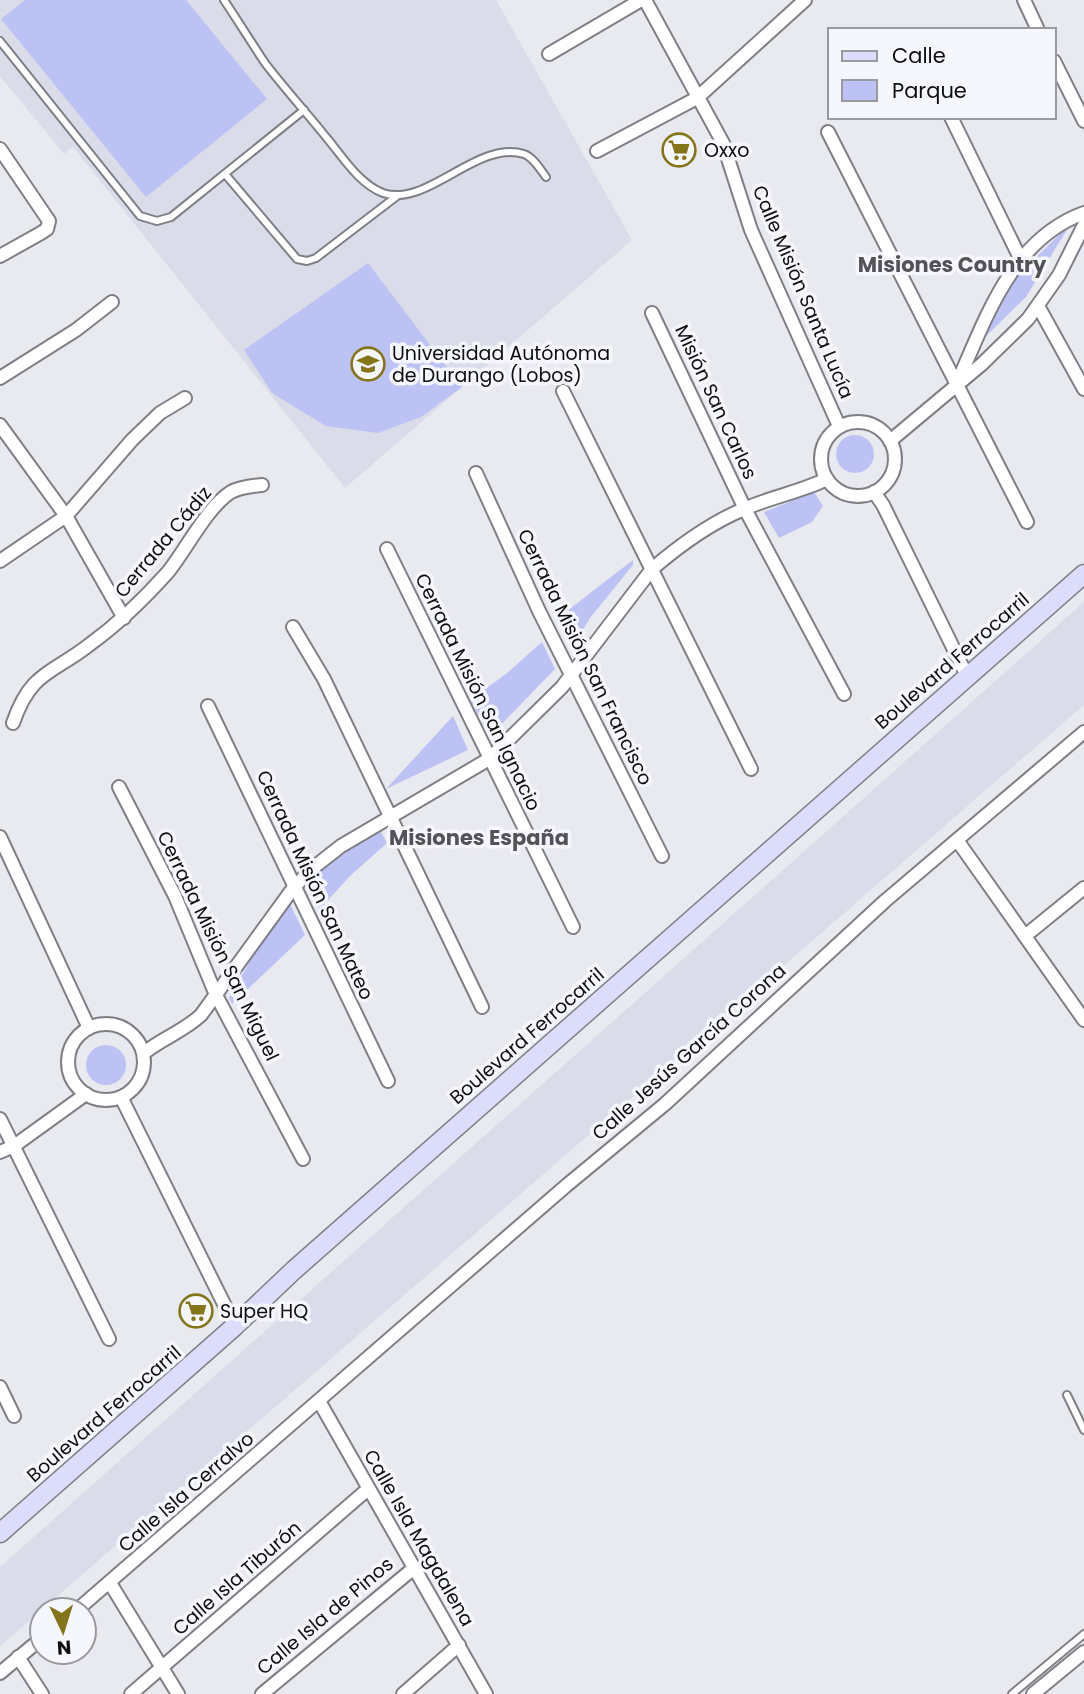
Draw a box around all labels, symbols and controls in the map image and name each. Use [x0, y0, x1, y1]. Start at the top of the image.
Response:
legend [828, 28, 1056, 119]
text: Calle [892, 41, 946, 70]
text: Parque [892, 76, 967, 105]
supermarket icon: Oxxo [660, 131, 698, 169]
place label: Oxxo [704, 137, 749, 164]
street label: Calle Misión Santa Lucía [746, 181, 860, 403]
district label: Misiones Country [858, 250, 1047, 279]
street label: Misión San Carlos [668, 320, 764, 484]
place label: Universidad Autónoma de Durango (Lobos) [392, 340, 610, 389]
school or university icon: Universidad Autónoma de Durango (Lobos) [349, 345, 387, 383]
street label: Cerrada Cádiz [108, 481, 218, 603]
street label: Cerrada Misión San Francisco [511, 524, 659, 790]
street label: Cerrada Misión San Ignacio [409, 569, 547, 815]
street label: Boulevard Ferrocarril [869, 586, 1035, 736]
street label: Cerrada Misión San Mateo [250, 766, 380, 1004]
district label: Misiones España [389, 823, 569, 852]
street label: Cerrada Misión San Miguel [150, 826, 286, 1066]
street label: Calle Jesús García Corona [586, 957, 792, 1147]
street label: Boulevard Ferrocarril [444, 961, 610, 1111]
supermarket icon: Super HQ [177, 1292, 215, 1330]
place label: Super HQ [220, 1298, 308, 1325]
street label: Boulevard Ferrocarril [21, 1339, 187, 1489]
street label: Calle Isla Cerralvo [112, 1425, 260, 1559]
street label: Calle Isla Magdalena [357, 1445, 481, 1631]
street label: Calle Isla Tiburón [167, 1515, 307, 1641]
street label: Calle Isla de Pinos [251, 1551, 399, 1681]
north arrow [28, 1596, 98, 1666]
text: N [56, 1633, 72, 1661]

